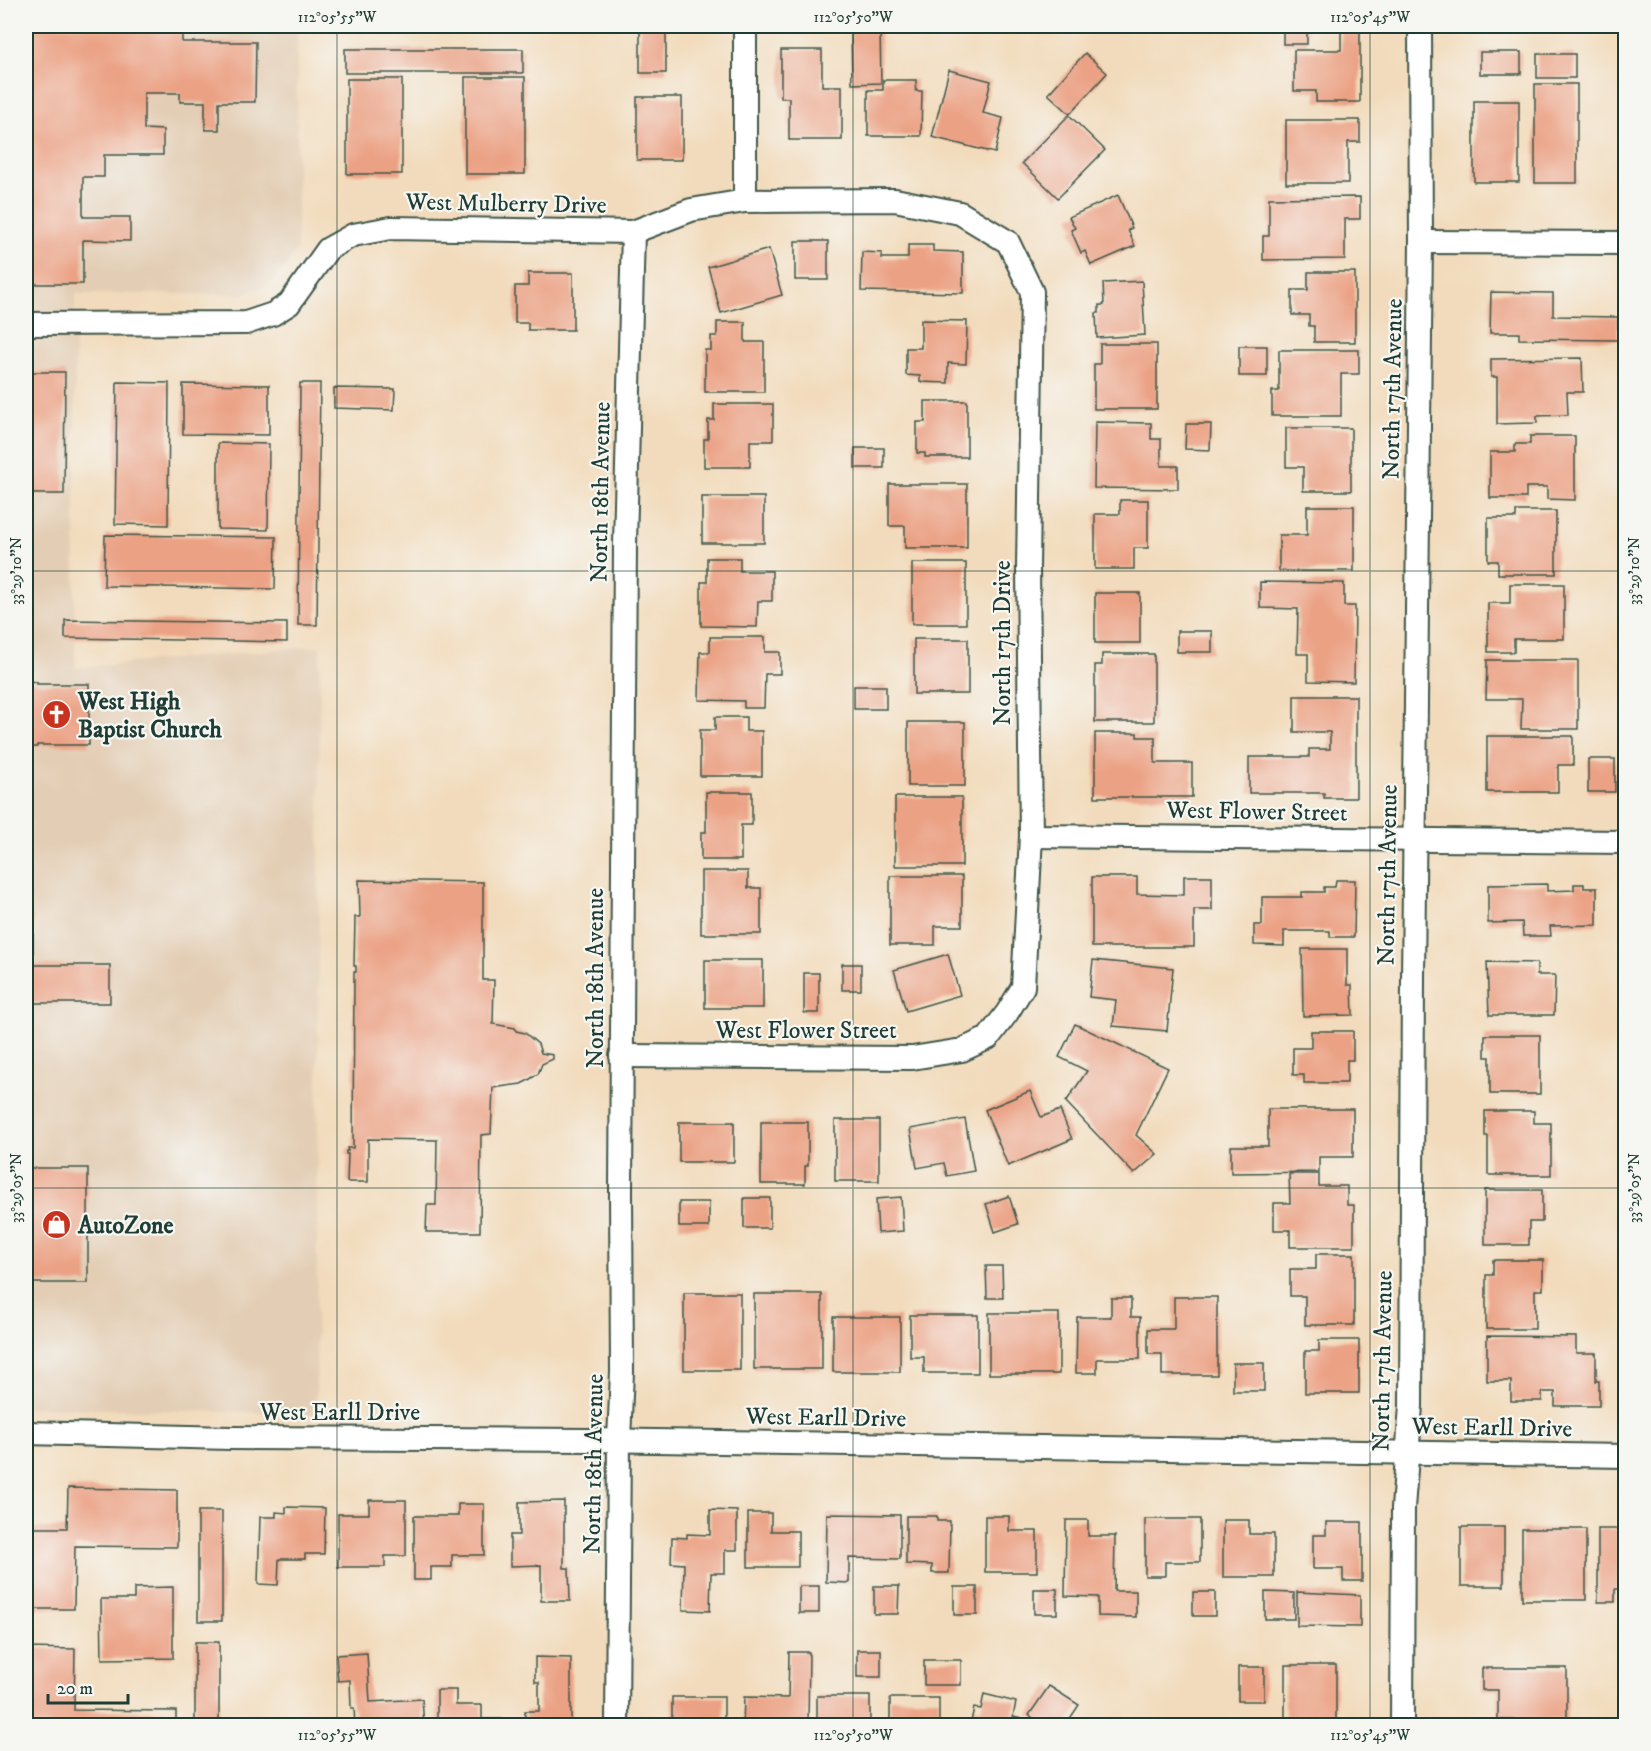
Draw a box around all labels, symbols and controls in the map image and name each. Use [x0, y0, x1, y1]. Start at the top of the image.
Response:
text: 112°05'55"W [298, 8, 377, 27]
text: 112°05'50"W [813, 8, 893, 27]
text: 112°05'45"W [1330, 8, 1410, 27]
street label: West Mulberry Drive [404, 187, 607, 221]
street label: North 17th Avenue [1376, 298, 1410, 480]
street label: North 18th Avenue [584, 401, 618, 583]
text: 33°29'10"N [7, 537, 26, 605]
text: 33°29'10"N [1625, 537, 1644, 605]
street label: North 17th Drive [988, 560, 1018, 726]
place label: West High Baptist Church [77, 687, 222, 745]
church icon: West High Baptist Church [41, 699, 73, 731]
street label: North 17th Avenue [1371, 784, 1405, 966]
street label: West Flower Street [1165, 795, 1348, 829]
street label: North 18th Avenue [581, 888, 611, 1068]
street label: West Flower Street [714, 1016, 897, 1046]
text: 33°29'05"N [7, 1153, 26, 1223]
text: 33°29'05"N [1625, 1153, 1644, 1223]
shop icon: AutoZone [41, 1209, 73, 1241]
place label: AutoZone [77, 1211, 174, 1241]
street label: North 17th Avenue [1366, 1270, 1400, 1452]
street label: North 18th Avenue [577, 1373, 611, 1555]
street label: West Earll Drive [259, 1398, 420, 1428]
street label: West Earll Drive [744, 1402, 907, 1434]
street label: West Earll Drive [1410, 1412, 1573, 1444]
scale bar [48, 1667, 128, 1705]
text: 20 m [57, 1678, 93, 1700]
text: 112°05'55"W [298, 1726, 377, 1745]
text: 112°05'50"W [813, 1726, 893, 1745]
text: 112°05'45"W [1330, 1726, 1410, 1745]

